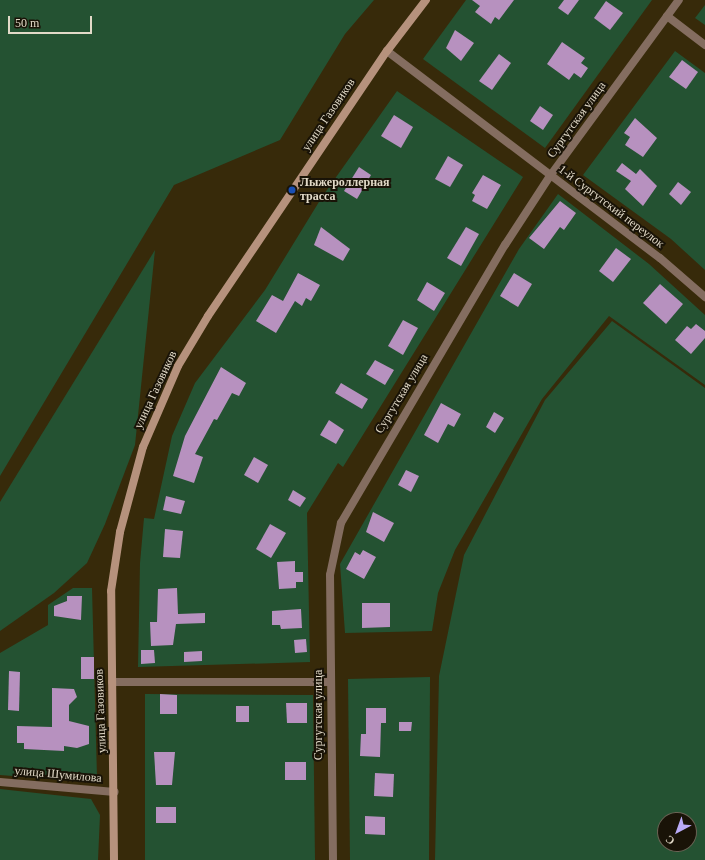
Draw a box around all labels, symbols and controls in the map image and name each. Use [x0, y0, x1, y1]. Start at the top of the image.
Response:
scale bar [10, 8, 94, 34]
text: 50 m [15, 16, 39, 30]
street label: улица Газовиков [299, 76, 359, 154]
street label: Сургутская улица [545, 79, 609, 161]
street label: 1-й Сургутский переулок [555, 163, 667, 251]
place label: Лыжероллерная трасса [300, 176, 390, 204]
marker: Лыжероллерная трасса [287, 185, 297, 195]
street label: улица Газовиков [132, 349, 180, 431]
street label: Сургутская улица [373, 352, 431, 436]
street label: улица Газовиков [92, 669, 110, 753]
street label: Сургутская улица [312, 670, 326, 760]
street label: улица Шумилова [14, 764, 102, 786]
north arrow [657, 812, 697, 852]
text: С [663, 833, 677, 847]

